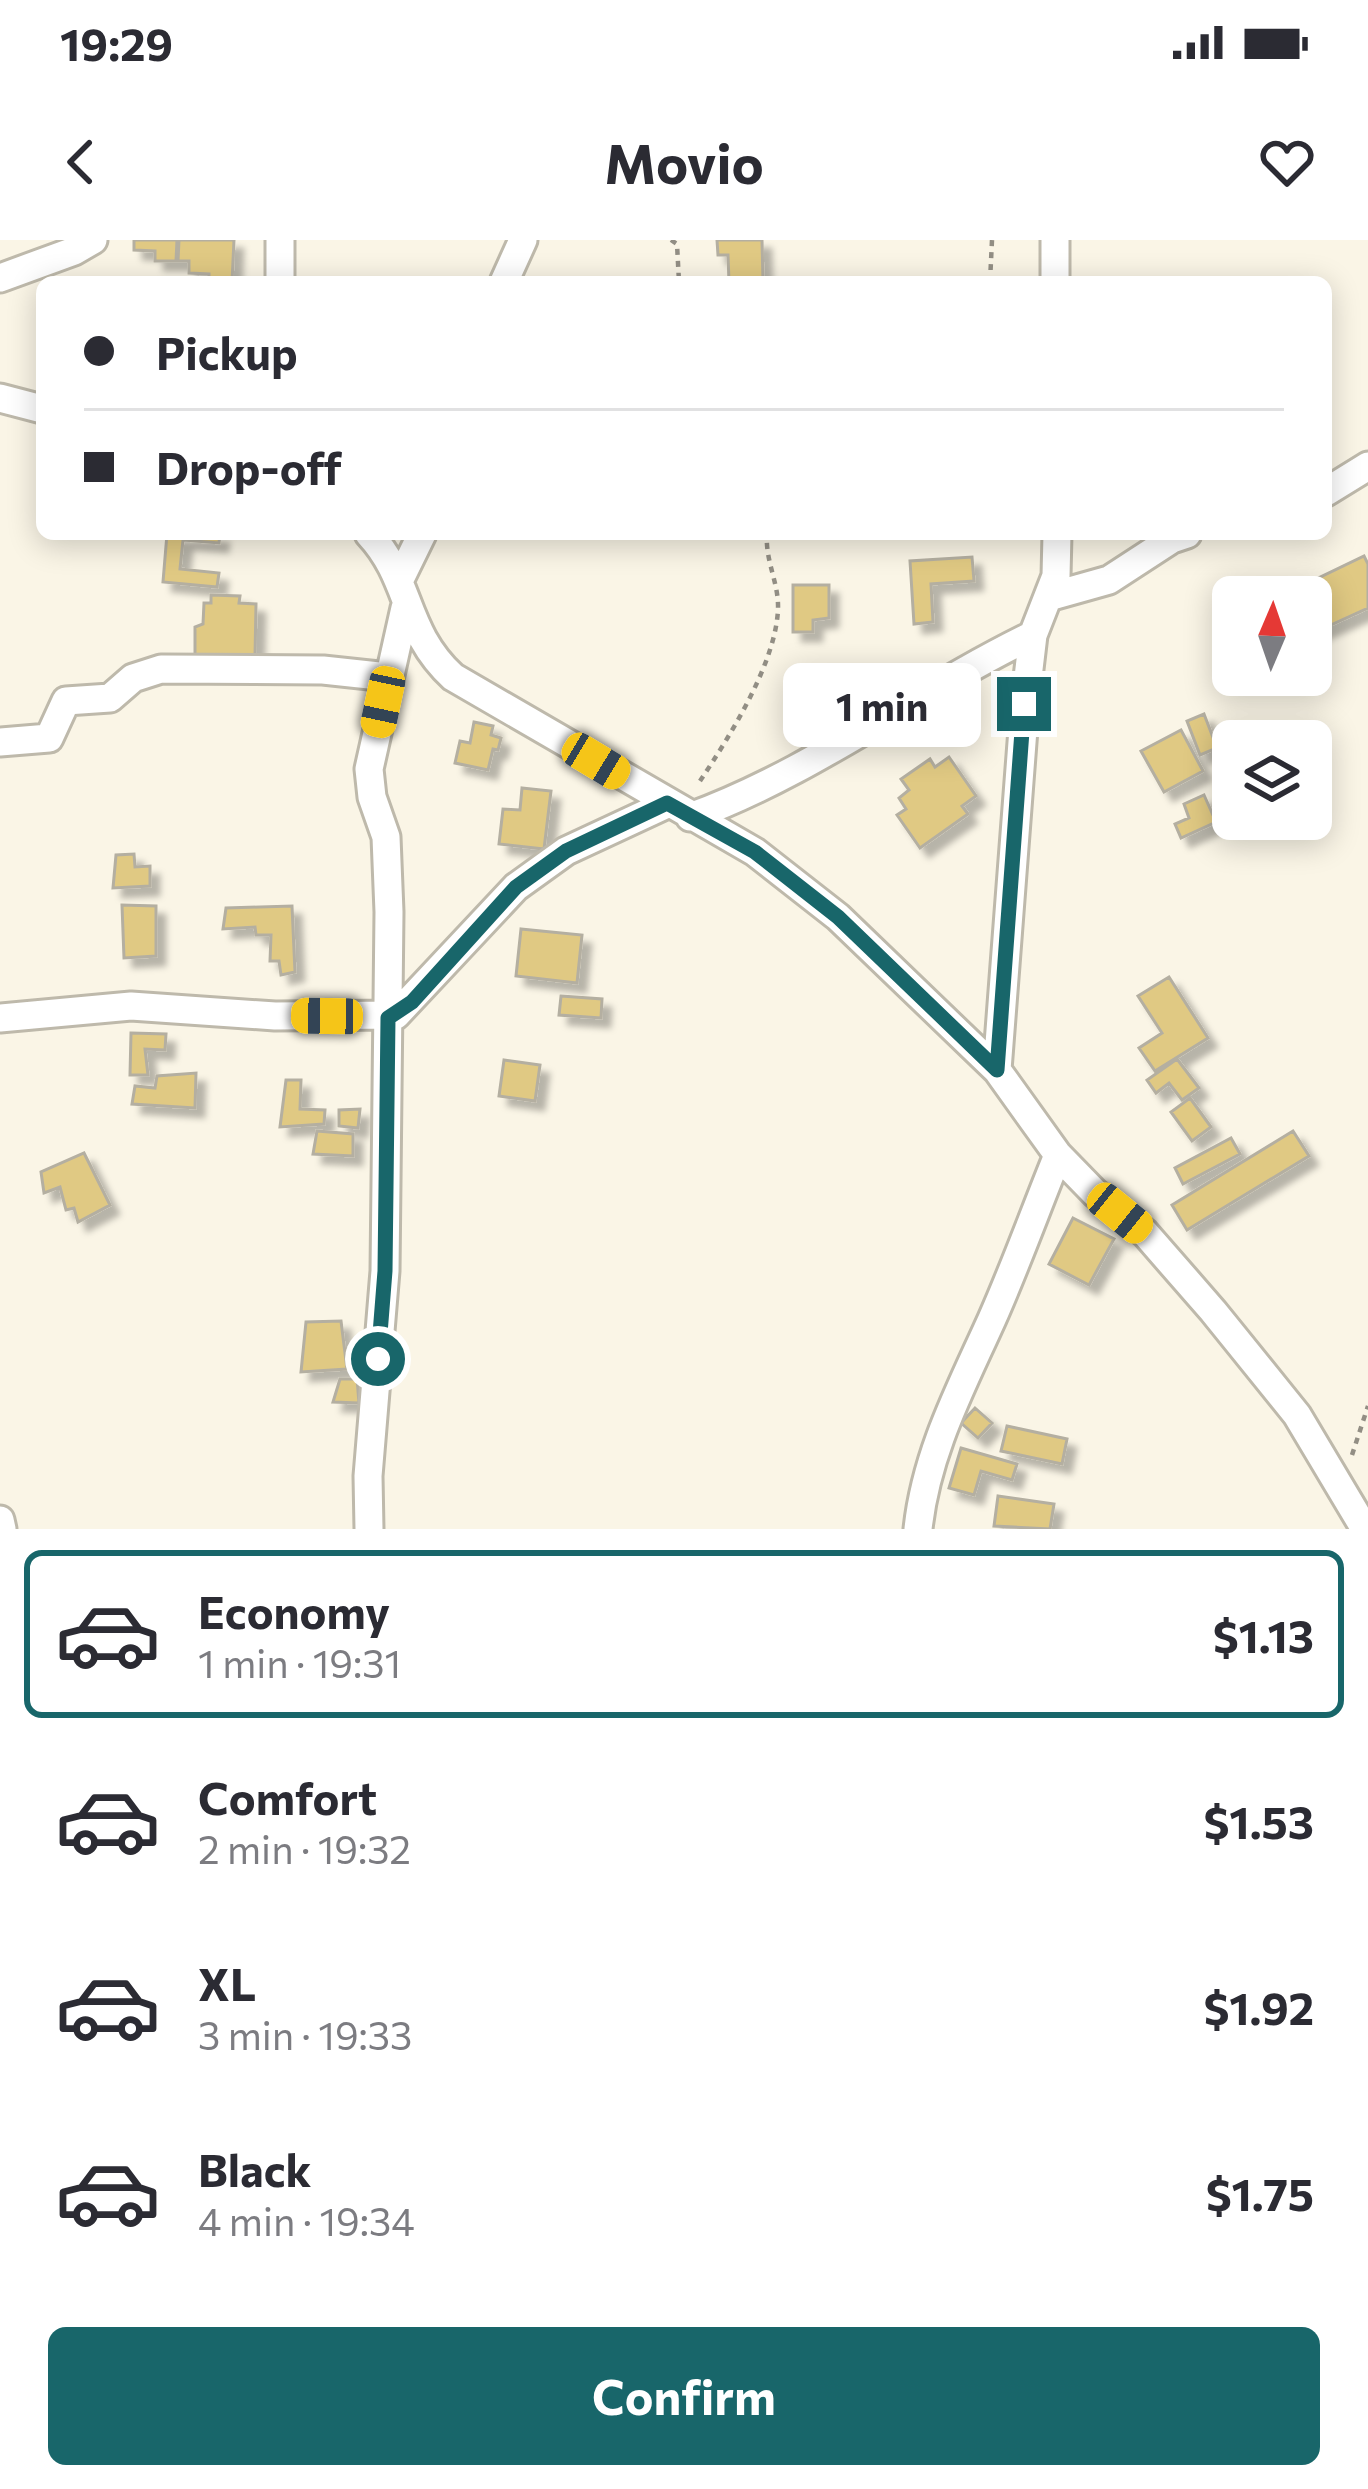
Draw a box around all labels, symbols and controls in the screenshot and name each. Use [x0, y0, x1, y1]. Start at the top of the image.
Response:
text: 19:29 [60, 15, 173, 70]
icon: back [48, 129, 114, 195]
text: Movio [604, 129, 764, 195]
icon: heart [1254, 129, 1320, 195]
text: Pickup [156, 324, 298, 379]
text: Drop-off [156, 439, 342, 494]
north arrow [1212, 576, 1332, 696]
map controls [1212, 576, 1332, 840]
callout: 1 min [784, 662, 982, 746]
car [358, 663, 408, 741]
route end [997, 677, 1051, 731]
text: 1 min [836, 681, 928, 729]
button: layers [1212, 720, 1332, 840]
car [556, 727, 636, 795]
car [291, 997, 363, 1035]
car [1081, 1176, 1159, 1250]
route start [351, 1332, 405, 1386]
icon: car [54, 1580, 162, 1688]
text: Economy [198, 1583, 390, 1638]
text: $1.13 [1213, 1607, 1314, 1662]
text: 1 min · 19:31 [198, 1638, 401, 1686]
icon: car [54, 1766, 162, 1874]
text: Comfort [198, 1769, 377, 1824]
text: $1.53 [1203, 1793, 1314, 1848]
text: 2 min · 19:32 [198, 1824, 411, 1872]
icon: car [54, 1952, 162, 2060]
text: XL [198, 1955, 256, 2010]
text: $1.92 [1203, 1979, 1314, 2034]
text: 3 min · 19:33 [198, 2010, 412, 2058]
icon: car [54, 2138, 162, 2246]
text: Black [198, 2141, 311, 2196]
text: $1.75 [1206, 2165, 1314, 2220]
text: 4 min · 19:34 [198, 2196, 415, 2244]
button: Confirm [48, 2327, 1320, 2465]

